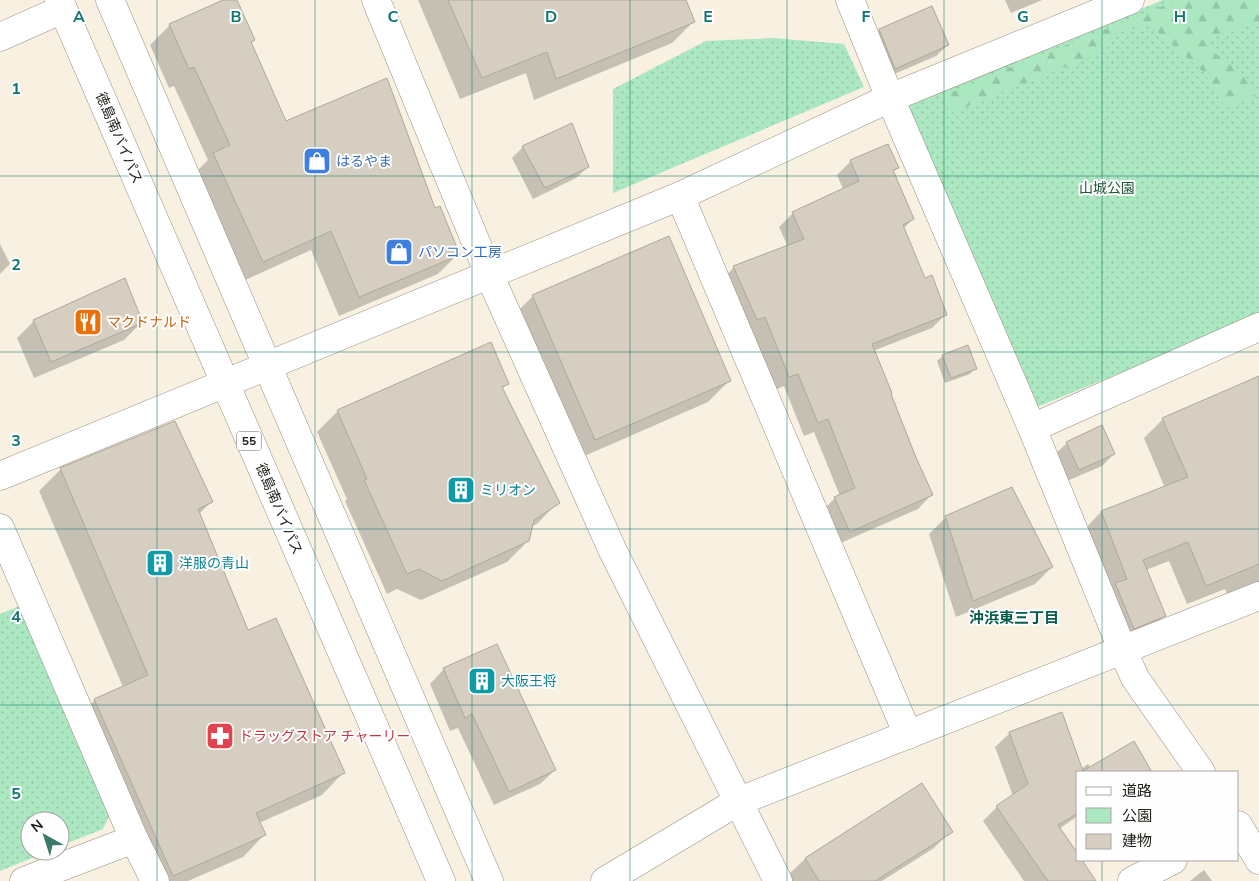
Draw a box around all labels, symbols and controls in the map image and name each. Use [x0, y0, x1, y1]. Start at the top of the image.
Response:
text: A [73, 6, 85, 28]
text: B [230, 6, 242, 28]
text: C [388, 6, 399, 28]
text: D [545, 6, 557, 28]
text: E [703, 6, 713, 28]
text: F [862, 6, 871, 28]
text: G [1017, 6, 1029, 28]
text: H [1174, 6, 1186, 28]
text: 1 [11, 78, 21, 100]
street label: 徳島南バイパス [91, 89, 147, 187]
shop icon: はるやま [302, 146, 332, 176]
place label: はるやま [336, 152, 392, 171]
park label: 山城公園 [1079, 179, 1135, 198]
shop icon: パソコン工房 [384, 237, 414, 267]
place label: パソコン工房 [418, 243, 502, 262]
text: 2 [11, 254, 21, 276]
restaurant icon: マクドナルド [73, 307, 103, 337]
place label: マクドナルド [107, 313, 191, 332]
text: 3 [11, 430, 21, 452]
road number: 55 [236, 432, 262, 451]
street label: 徳島南バイパス [251, 460, 307, 558]
building icon: ミリオン [446, 475, 476, 505]
place label: ミリオン [480, 481, 536, 500]
building icon: 洋服の青山 [145, 548, 175, 578]
place label: 洋服の青山 [179, 554, 249, 573]
text: 4 [11, 606, 21, 628]
district label: 沖浜東三丁目 [969, 608, 1059, 628]
building icon: 大阪王将 [467, 666, 497, 696]
place label: 大阪王将 [501, 672, 557, 691]
pharmacy icon: ドラッグストア チャーリー [205, 721, 235, 751]
place label: ドラッグストア チャーリー [239, 727, 410, 746]
legend [1076, 771, 1239, 861]
text: 道路 [1122, 781, 1152, 801]
text: 5 [11, 783, 21, 805]
text: 公園 [1122, 806, 1152, 826]
north arrow [20, 811, 70, 861]
text: N [27, 816, 47, 837]
text: 建物 [1122, 831, 1152, 851]

